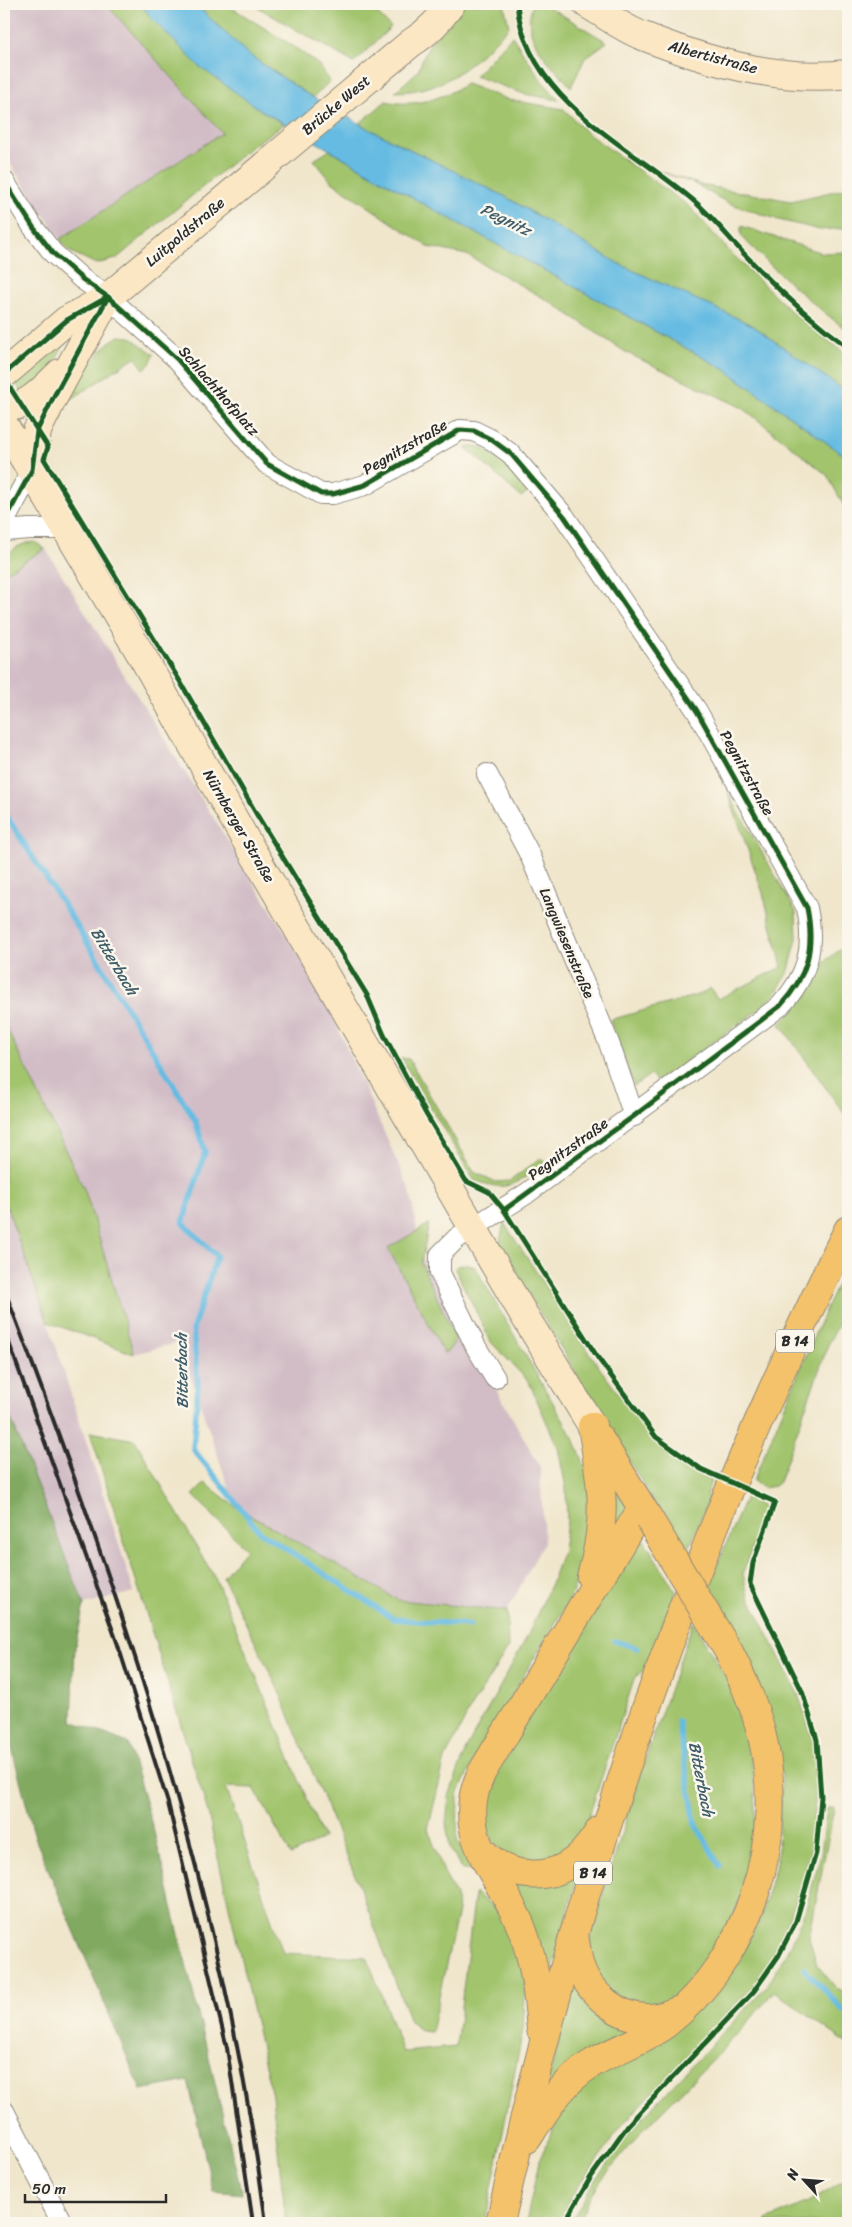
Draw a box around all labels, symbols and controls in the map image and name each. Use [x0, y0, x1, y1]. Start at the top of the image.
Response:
street label: Albertistraße [665, 32, 761, 81]
street label: Brücke West [296, 68, 377, 142]
street label: Luitpoldstraße [139, 190, 231, 273]
water label: Pegnitz [476, 195, 538, 245]
street label: Schlachthofplatz [172, 340, 267, 443]
street label: Pegnitzstraße [358, 412, 453, 482]
street label: Pegnitzstraße [713, 725, 781, 821]
street label: Nürnberger Straße [196, 764, 282, 888]
street label: Langwiesenstraße [532, 883, 602, 1003]
water label: Bitterbach [83, 921, 147, 1002]
street label: Pegnitzstraße [522, 1111, 614, 1187]
road number: B 14 [776, 1330, 814, 1352]
water label: Bitterbach [166, 1331, 197, 1409]
water label: Bitterbach [680, 1739, 723, 1820]
road number: B 14 [574, 1862, 612, 1885]
north arrow [780, 2154, 830, 2204]
text: N [779, 2164, 806, 2185]
scale bar [25, 2172, 166, 2204]
text: 50 m [32, 2176, 67, 2202]

